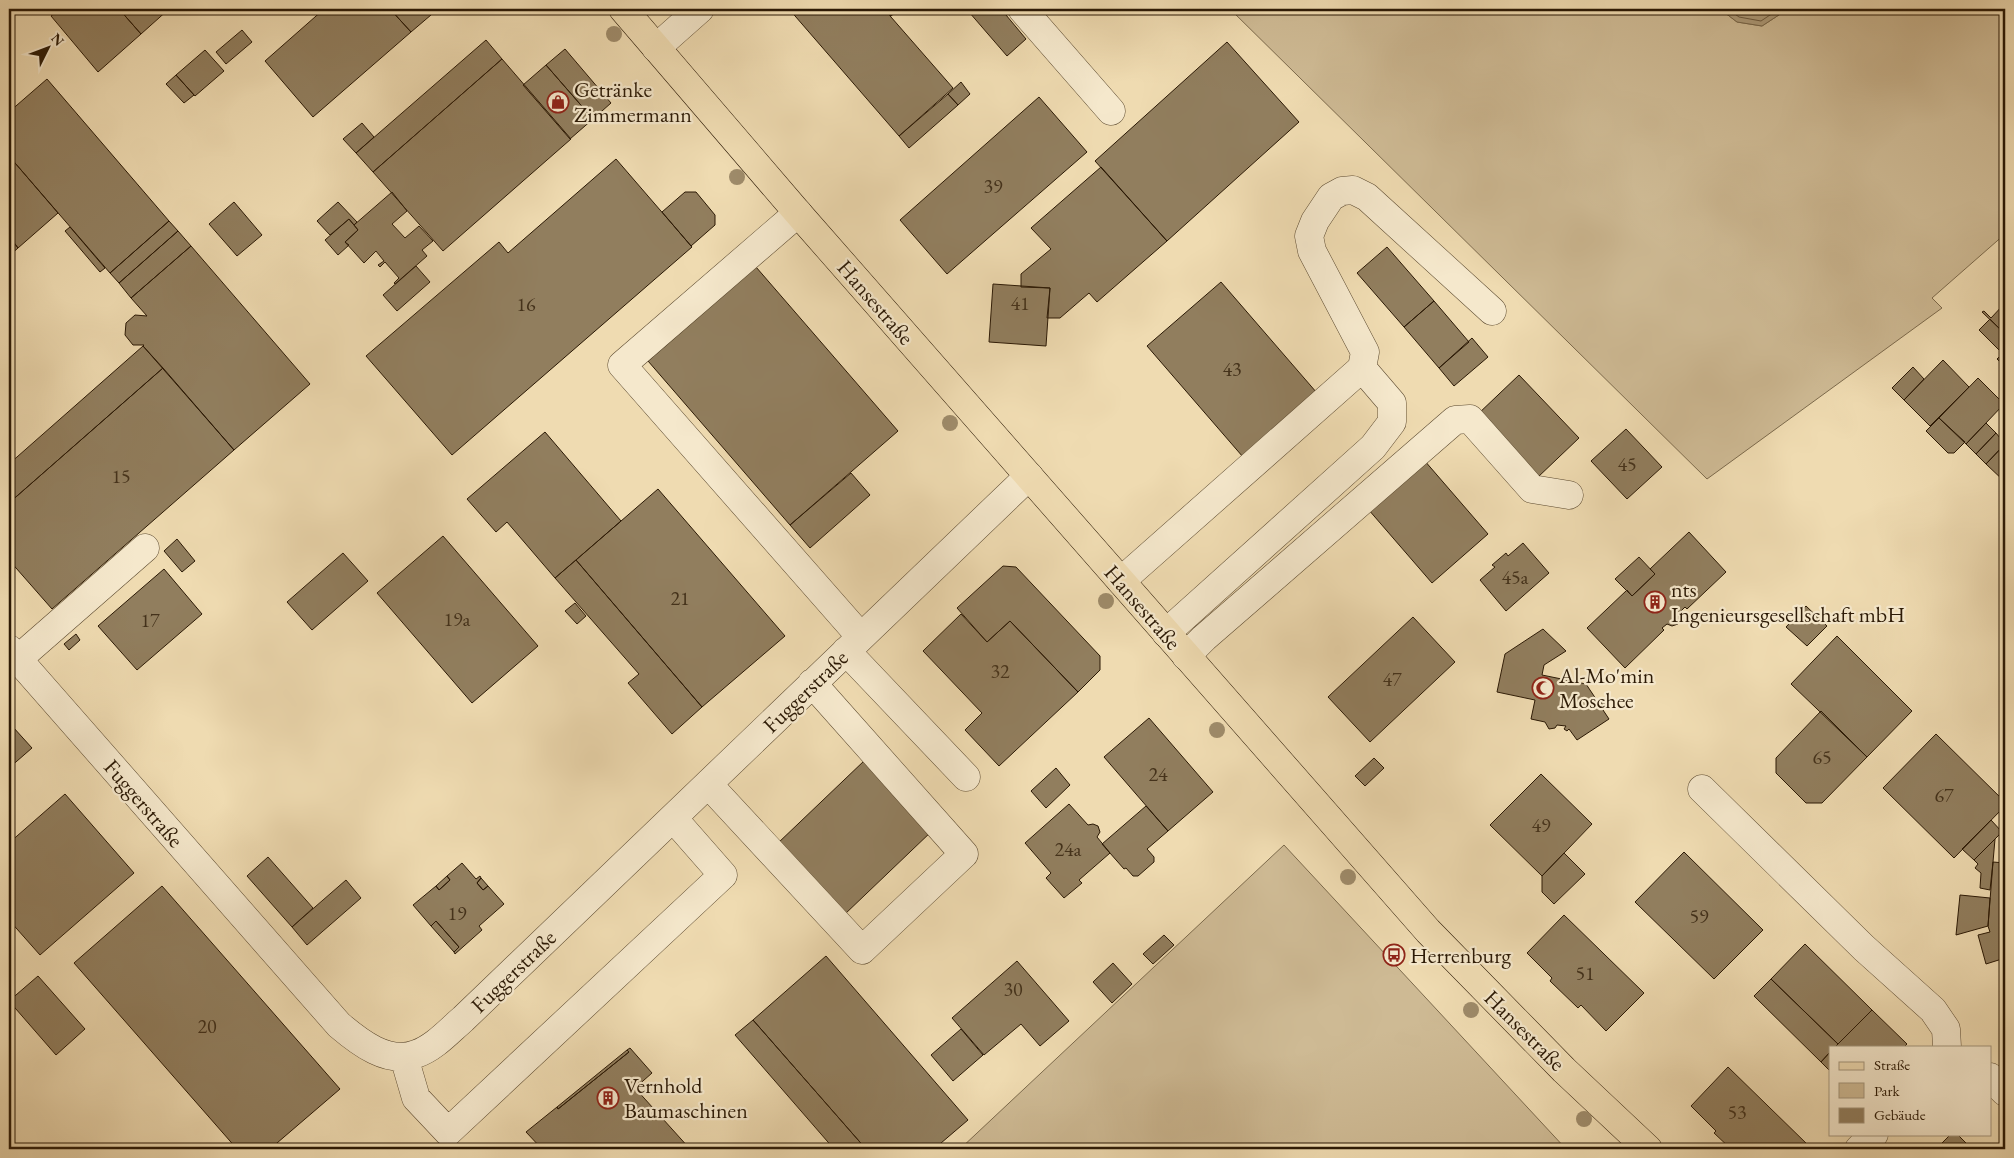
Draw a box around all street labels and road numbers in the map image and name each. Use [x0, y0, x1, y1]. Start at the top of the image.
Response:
street label: Hansestraße [831, 254, 921, 351]
street label: Hansestraße [1098, 559, 1188, 656]
street label: Fuggerstraße [757, 643, 854, 739]
street label: Fuggerstraße [97, 753, 190, 854]
street label: Fuggerstraße [465, 923, 562, 1019]
street label: Hansestraße [1478, 983, 1572, 1078]

